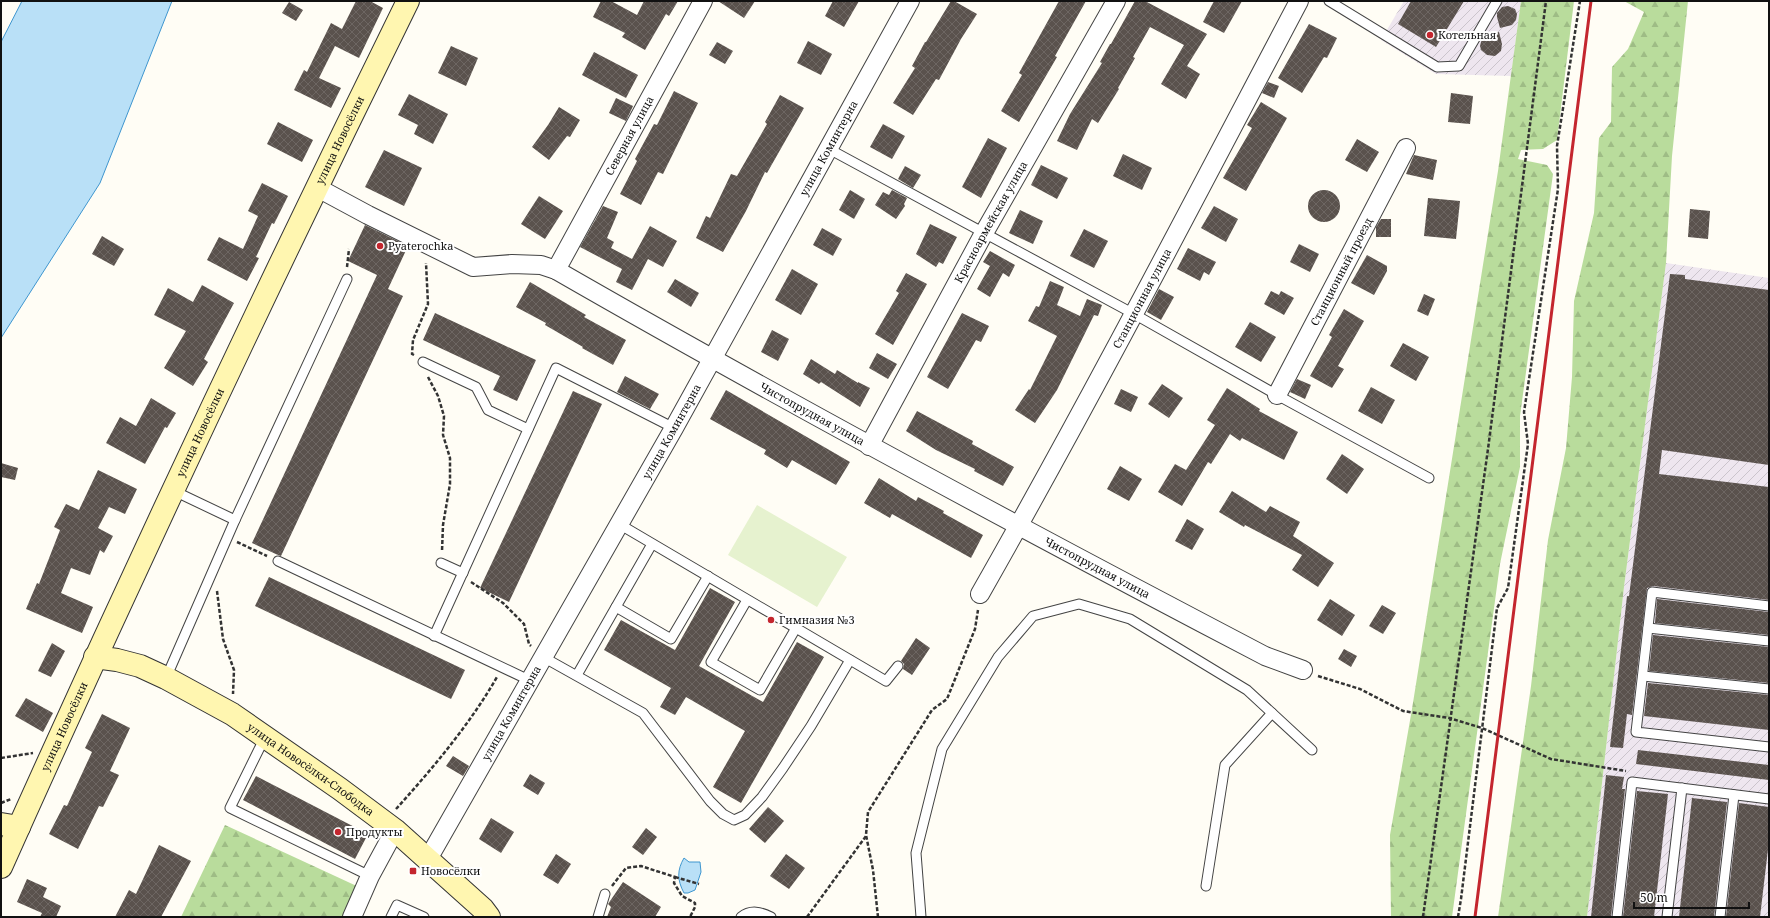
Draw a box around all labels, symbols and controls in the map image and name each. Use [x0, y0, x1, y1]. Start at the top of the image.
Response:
place label: Котельная [1438, 27, 1496, 42]
marker: Котельная [1425, 30, 1435, 40]
street label: улица Новосёлки [312, 93, 367, 187]
street label: Северная улица [601, 93, 657, 178]
street label: улица Коминтерна [796, 97, 861, 198]
street label: Красноармейская улица [951, 158, 1030, 285]
street label: Станционный проезд [1306, 215, 1375, 328]
place label: Pyaterochka [388, 238, 453, 253]
marker: Pyaterochka [375, 241, 385, 251]
street label: Станционная улица [1109, 246, 1174, 351]
street label: Чистопрудная улица [757, 379, 868, 448]
street label: улица Коминтерна [638, 381, 704, 482]
street label: улица Новосёлки [172, 385, 227, 479]
street label: Чистопрудная улица [1042, 533, 1153, 601]
place label: Гимназия №3 [779, 612, 855, 627]
marker: Гимназия №3 [766, 615, 776, 625]
street label: улица Коминтерна [478, 663, 544, 763]
street label: улица Новосёлки [37, 679, 91, 773]
street label: улица Новосёлки-Слободка [245, 719, 377, 819]
place label: Продукты [346, 824, 402, 839]
marker: Продукты [333, 827, 343, 837]
place label: Новосёлки [421, 863, 481, 878]
marker: Новосёлки [408, 866, 418, 876]
scale bar [1634, 884, 1749, 910]
text: 50 m [1640, 889, 1668, 906]

